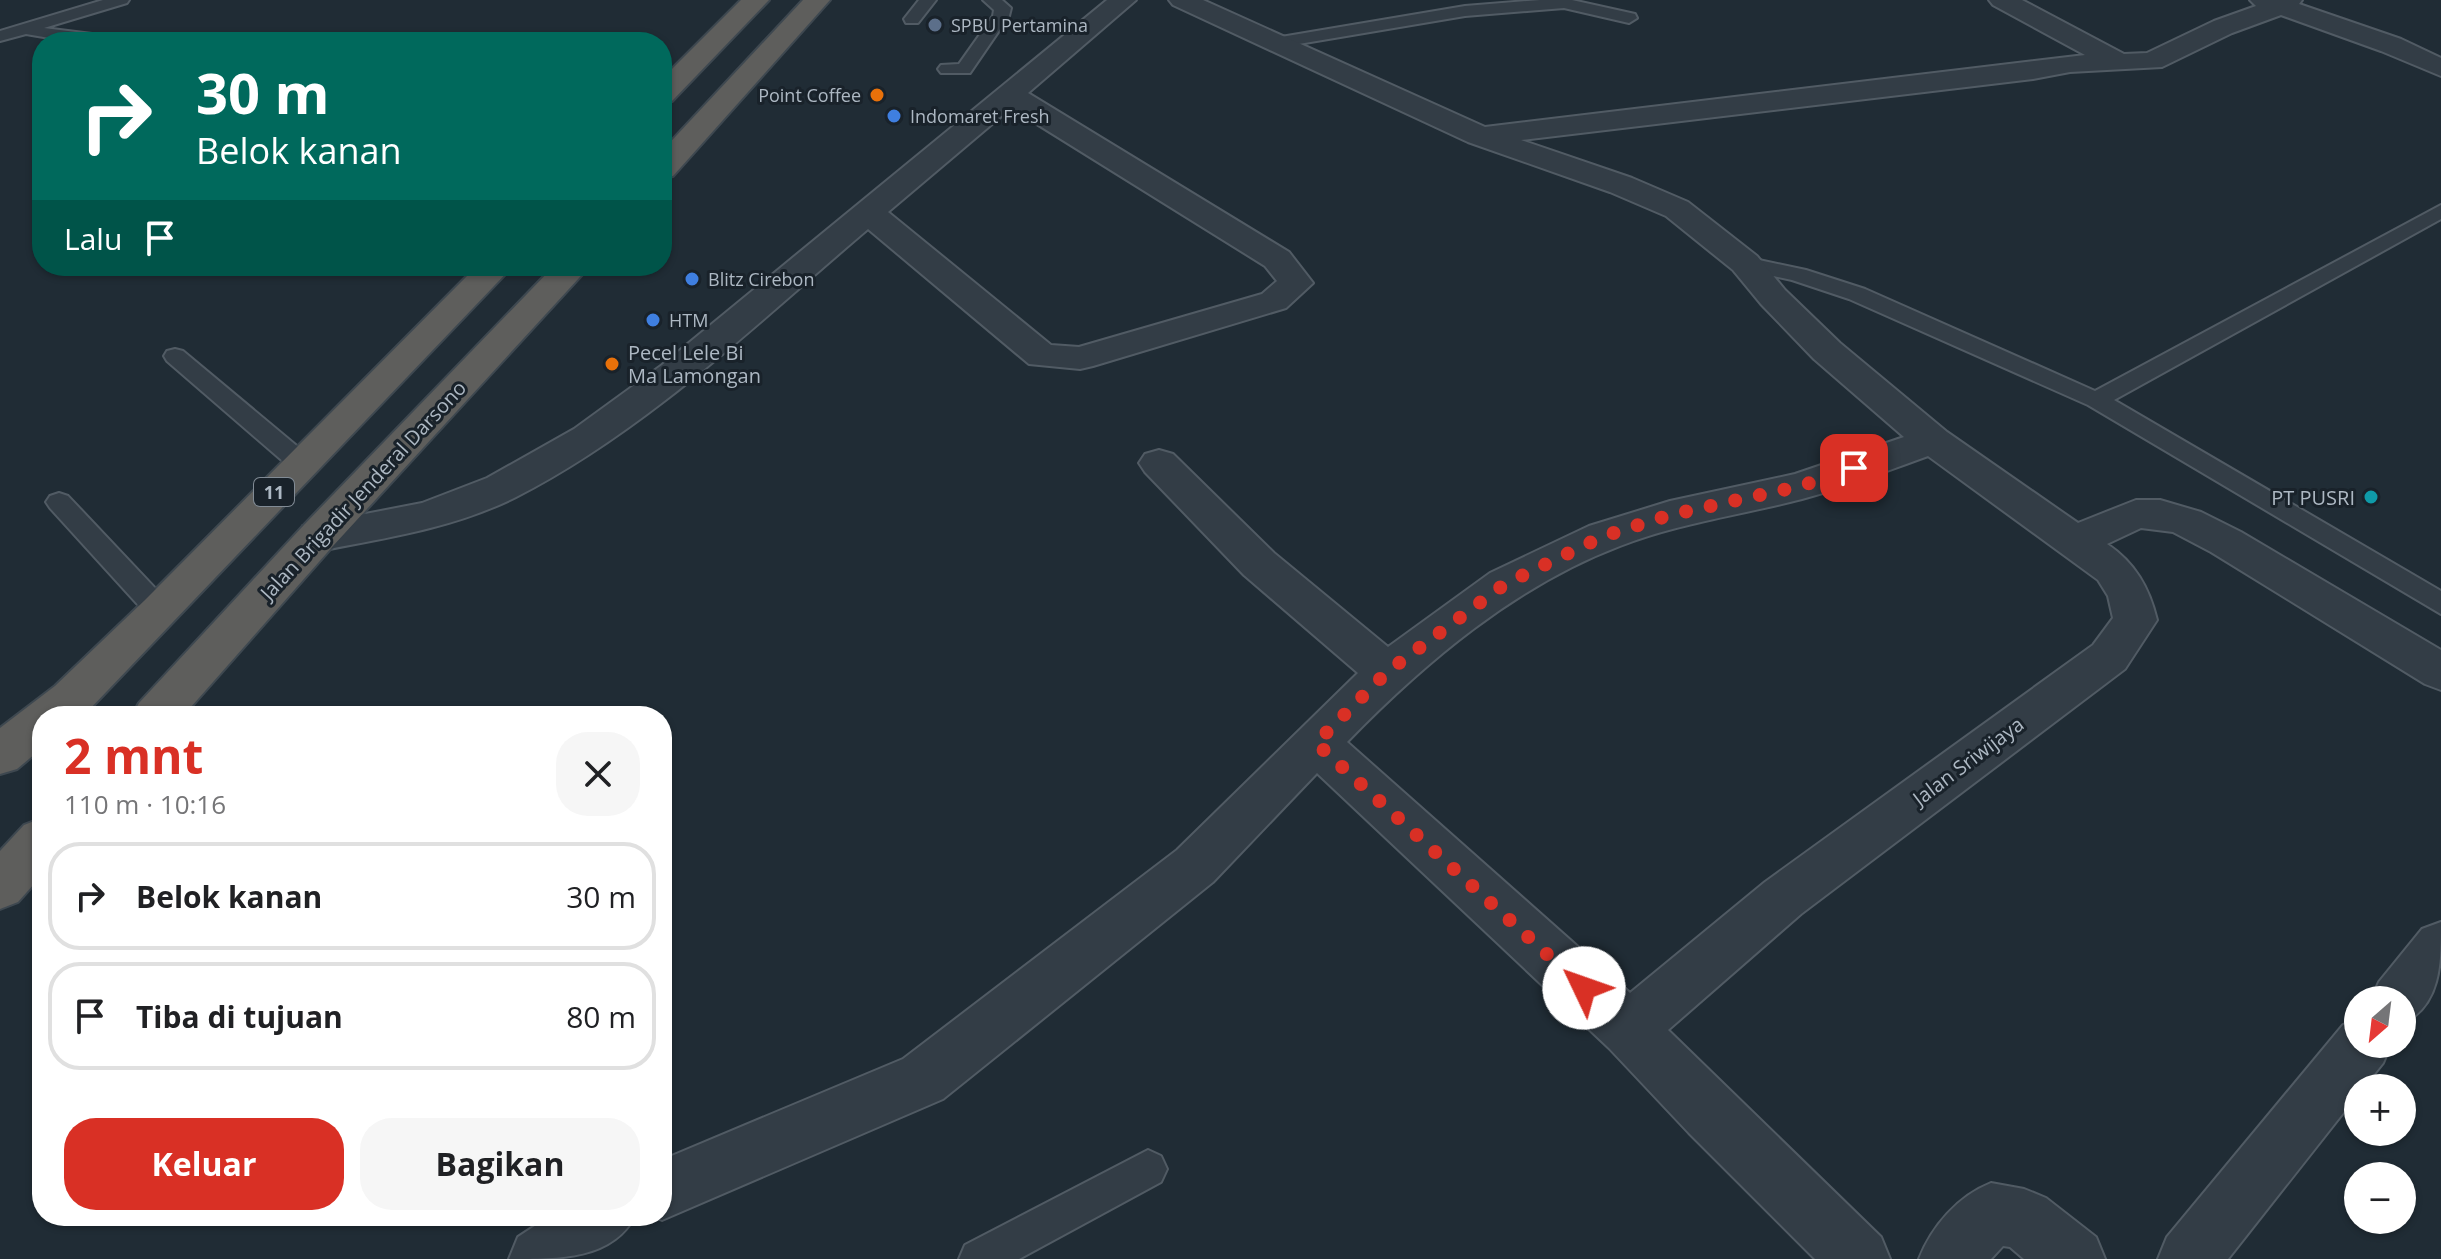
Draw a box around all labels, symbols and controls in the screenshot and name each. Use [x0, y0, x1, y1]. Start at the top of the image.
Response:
place label: SPBU Pertamina [951, 13, 1088, 37]
marker: SPBU Pertamina [926, 16, 944, 34]
text: 30 m [196, 54, 330, 130]
icon: right [64, 64, 168, 168]
place label: Point Coffee [758, 83, 861, 107]
marker: Point Coffee [868, 86, 886, 104]
place label: Indomaret Fresh [910, 104, 1050, 128]
marker: Indomaret Fresh [885, 107, 903, 125]
text: Belok kanan [196, 126, 402, 175]
icon: arrive [138, 216, 182, 260]
text: Lalu [64, 218, 122, 259]
place label: Blitz Cirebon [708, 267, 814, 291]
marker: Blitz Cirebon [683, 270, 701, 288]
place label: HTM [669, 308, 708, 332]
marker: HTM [644, 311, 662, 329]
place label: Pecel Lele Bi Ma Lamongan [628, 339, 761, 389]
marker: Pecel Lele Bi Ma Lamongan [603, 355, 621, 373]
street label: Jalan Brigadir Jenderal Darsono [253, 375, 472, 607]
pin [1820, 434, 1888, 502]
icon: arrive [1832, 446, 1876, 490]
road number: 11 [254, 478, 294, 506]
place label: PT PUSRI [2271, 484, 2355, 511]
marker: PT PUSRI [2362, 488, 2380, 506]
street label: Jalan Sriwijaya [1906, 710, 2029, 813]
text: 2 mnt [64, 723, 203, 788]
button: close [556, 732, 640, 816]
text: 110 m · 10:16 [64, 786, 226, 822]
icon: right [68, 874, 112, 918]
text: Belok kanan [136, 876, 322, 917]
text: 30 m [566, 876, 636, 917]
position arrow [1542, 946, 1626, 1030]
north arrow [2344, 986, 2416, 1058]
map controls [2344, 986, 2416, 1234]
icon: arrive [68, 994, 112, 1038]
text: Tiba di tujuan [136, 996, 343, 1037]
text: 80 m [566, 996, 636, 1037]
button: + [2344, 1074, 2416, 1146]
button: Keluar [64, 1118, 344, 1210]
button: Bagikan [360, 1118, 640, 1210]
button: − [2344, 1162, 2416, 1234]

